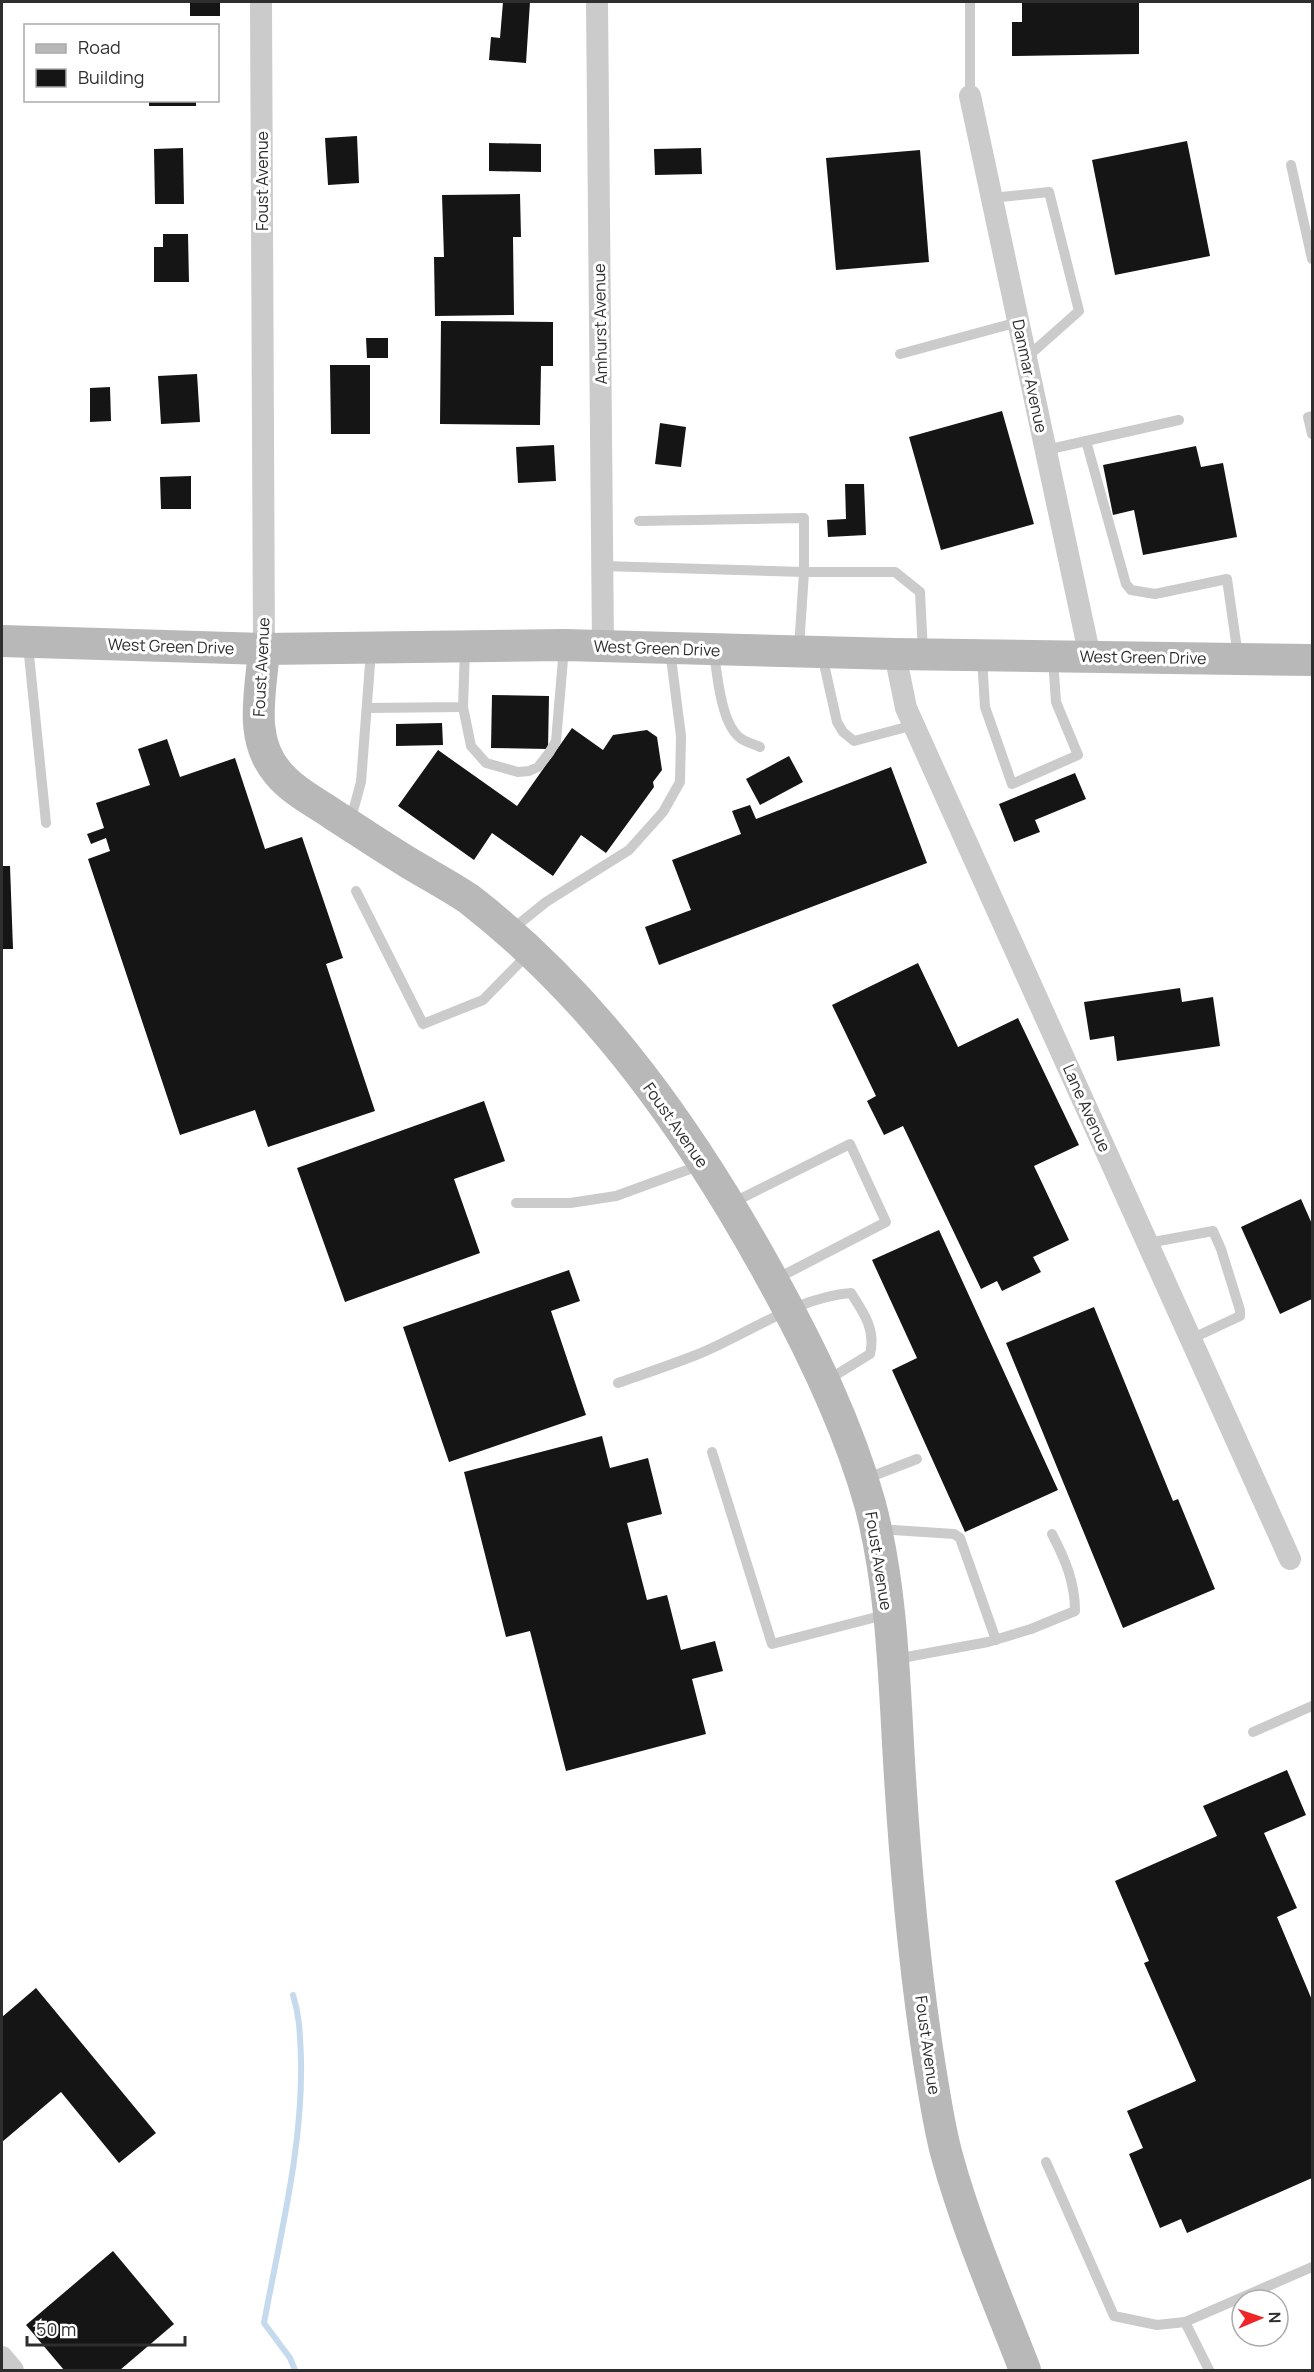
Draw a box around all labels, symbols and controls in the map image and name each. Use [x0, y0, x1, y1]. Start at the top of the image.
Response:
legend [24, 24, 219, 102]
text: Road [78, 35, 121, 59]
text: Building [78, 65, 144, 89]
street label: Foust Avenue [251, 131, 273, 231]
street label: Amhurst Avenue [588, 263, 612, 385]
street label: Danmar Avenue [1007, 317, 1053, 435]
street label: Foust Avenue [247, 617, 275, 717]
street label: West Green Drive [107, 633, 235, 659]
street label: West Green Drive [593, 635, 721, 661]
street label: West Green Drive [1079, 645, 1207, 669]
street label: Lane Avenue [1058, 1061, 1116, 1155]
street label: Foust Avenue [638, 1078, 714, 1172]
street label: Foust Avenue [860, 1510, 898, 1612]
street label: Foust Avenue [910, 1994, 946, 2096]
north arrow [1230, 2288, 1290, 2348]
scale bar [27, 2309, 184, 2347]
text: N [1264, 2311, 1286, 2324]
text: 50 m [36, 2317, 76, 2341]

